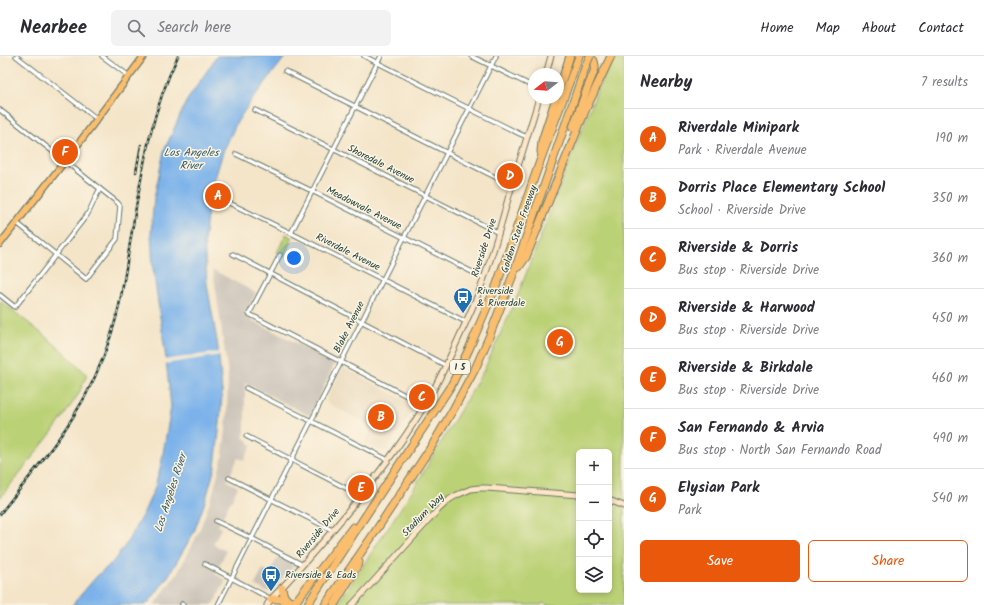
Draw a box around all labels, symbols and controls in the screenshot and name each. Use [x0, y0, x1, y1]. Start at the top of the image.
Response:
search box [111, 10, 391, 46]
text: Nearbee [20, 13, 87, 43]
text: Search here [157, 16, 231, 40]
icon: search [125, 17, 147, 39]
text: Home [760, 17, 794, 39]
text: Map [816, 17, 840, 39]
text: About [862, 17, 896, 39]
text: Contact [918, 17, 964, 39]
north arrow [528, 68, 564, 104]
text: Nearby [640, 69, 692, 96]
text: 7 results [921, 72, 968, 93]
text: Riverdale Minipark [678, 116, 799, 140]
text: A [649, 128, 657, 149]
text: 190 m [936, 128, 968, 149]
pin: F [52, 137, 78, 167]
street label: Shoredale Avenue [345, 140, 418, 188]
text: Park · Riverdale Avenue [678, 140, 807, 161]
water label: Los Angeles River [163, 144, 220, 175]
pin: D [497, 161, 523, 191]
text: Dorris Place Elementary School [678, 176, 885, 200]
pin: A [205, 181, 231, 211]
street label: Meadowvale Avenue [324, 182, 405, 234]
street label: Golden State Freeway [496, 183, 542, 275]
text: B [649, 188, 657, 209]
text: 350 m [932, 188, 968, 209]
text: School · Riverside Drive [678, 200, 806, 221]
street label: Riverside Drive [467, 216, 501, 280]
street label: Riverdale Avenue [313, 229, 383, 275]
text: Riverside & Dorris [678, 236, 798, 260]
your location [284, 248, 304, 268]
text: C [649, 248, 657, 269]
text: 360 m [931, 248, 968, 269]
text: Bus stop · Riverside Drive [678, 260, 819, 281]
place label: Riverside & Riverdale [477, 283, 525, 311]
bus stop icon: Riverside & Riverdale [452, 286, 474, 314]
text: Riverside & Harwood [678, 296, 815, 320]
street label: Blake Avenue [329, 298, 369, 356]
text: D [649, 308, 657, 329]
text: 450 m [932, 308, 968, 329]
text: Bus stop · Riverside Drive [678, 320, 819, 341]
pin: G [547, 327, 573, 357]
text: Riverside & Birkdale [678, 356, 813, 380]
road number: I 5 [450, 360, 470, 374]
text: E [649, 368, 657, 389]
text: 460 m [932, 368, 968, 389]
text: Bus stop · Riverside Drive [678, 380, 819, 401]
pin: C [409, 382, 435, 412]
pin: B [368, 402, 394, 432]
text: San Fernando & Arvia [678, 416, 824, 440]
text: F [649, 428, 657, 449]
text: 490 m [932, 428, 968, 449]
text: Bus stop · North San Fernando Road [678, 440, 881, 461]
water label: Los Angeles River [150, 449, 193, 535]
map controls [576, 449, 612, 593]
button: + [576, 449, 612, 485]
pin: E [348, 473, 374, 503]
text: Elysian Park [678, 476, 759, 500]
button: − [576, 485, 612, 521]
text: G [649, 488, 657, 509]
text: 540 m [932, 488, 968, 509]
street label: Stadium Way [398, 489, 448, 540]
text: Park [678, 500, 702, 521]
street label: Riverside Drive [292, 504, 344, 562]
button: locate [576, 521, 612, 557]
button: Save [640, 540, 800, 582]
button: Share [808, 540, 968, 582]
button: layers [576, 557, 612, 593]
bus stop icon: Riverside & Eads [260, 564, 282, 592]
place label: Riverside & Eads [285, 567, 357, 583]

